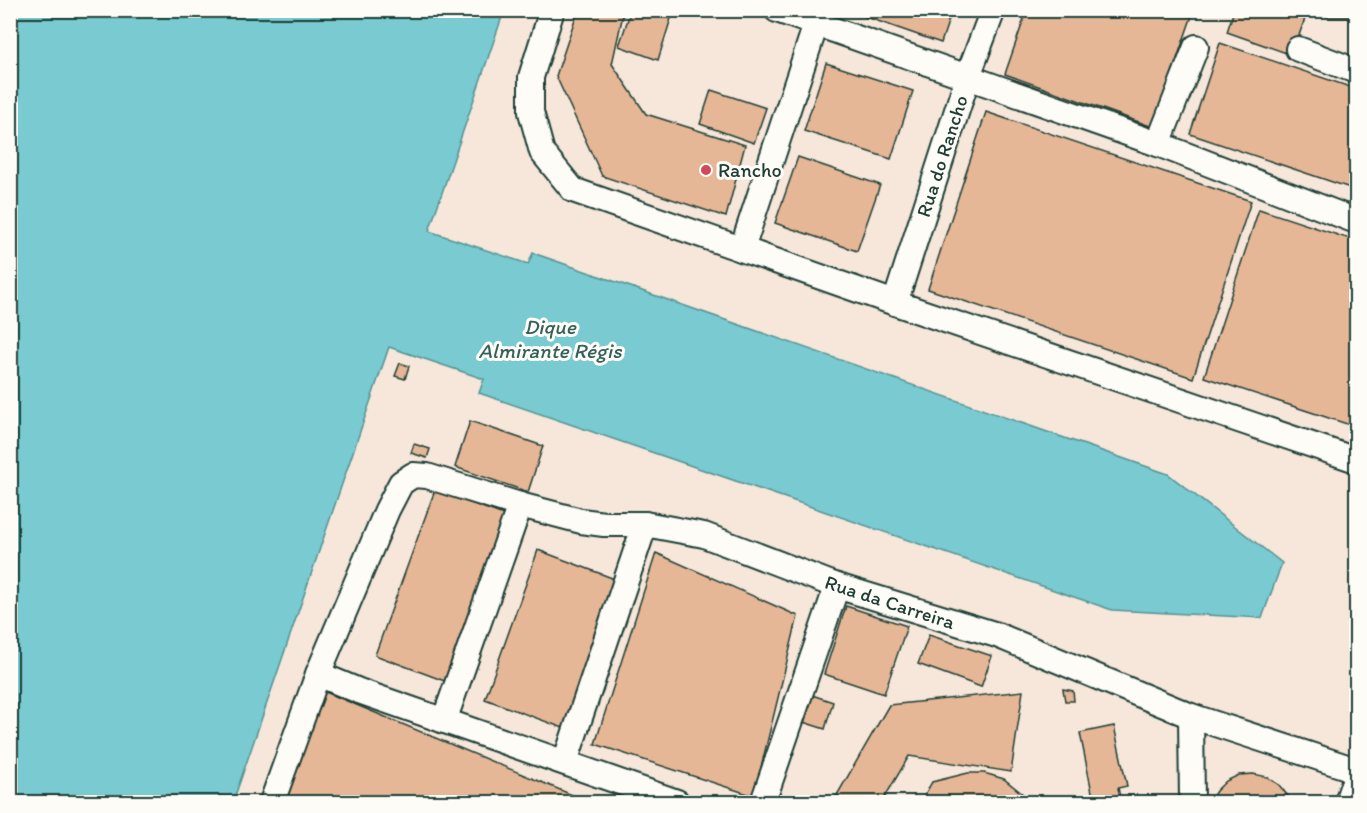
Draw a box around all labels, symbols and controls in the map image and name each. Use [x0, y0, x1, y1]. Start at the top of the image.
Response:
street label: Rua do Rancho [911, 92, 973, 220]
place label: Rancho [718, 158, 782, 182]
marker: Rancho [699, 163, 713, 177]
water label: Dique Almirante Régis [479, 314, 623, 363]
street label: Rua da Carreira [822, 570, 958, 634]

